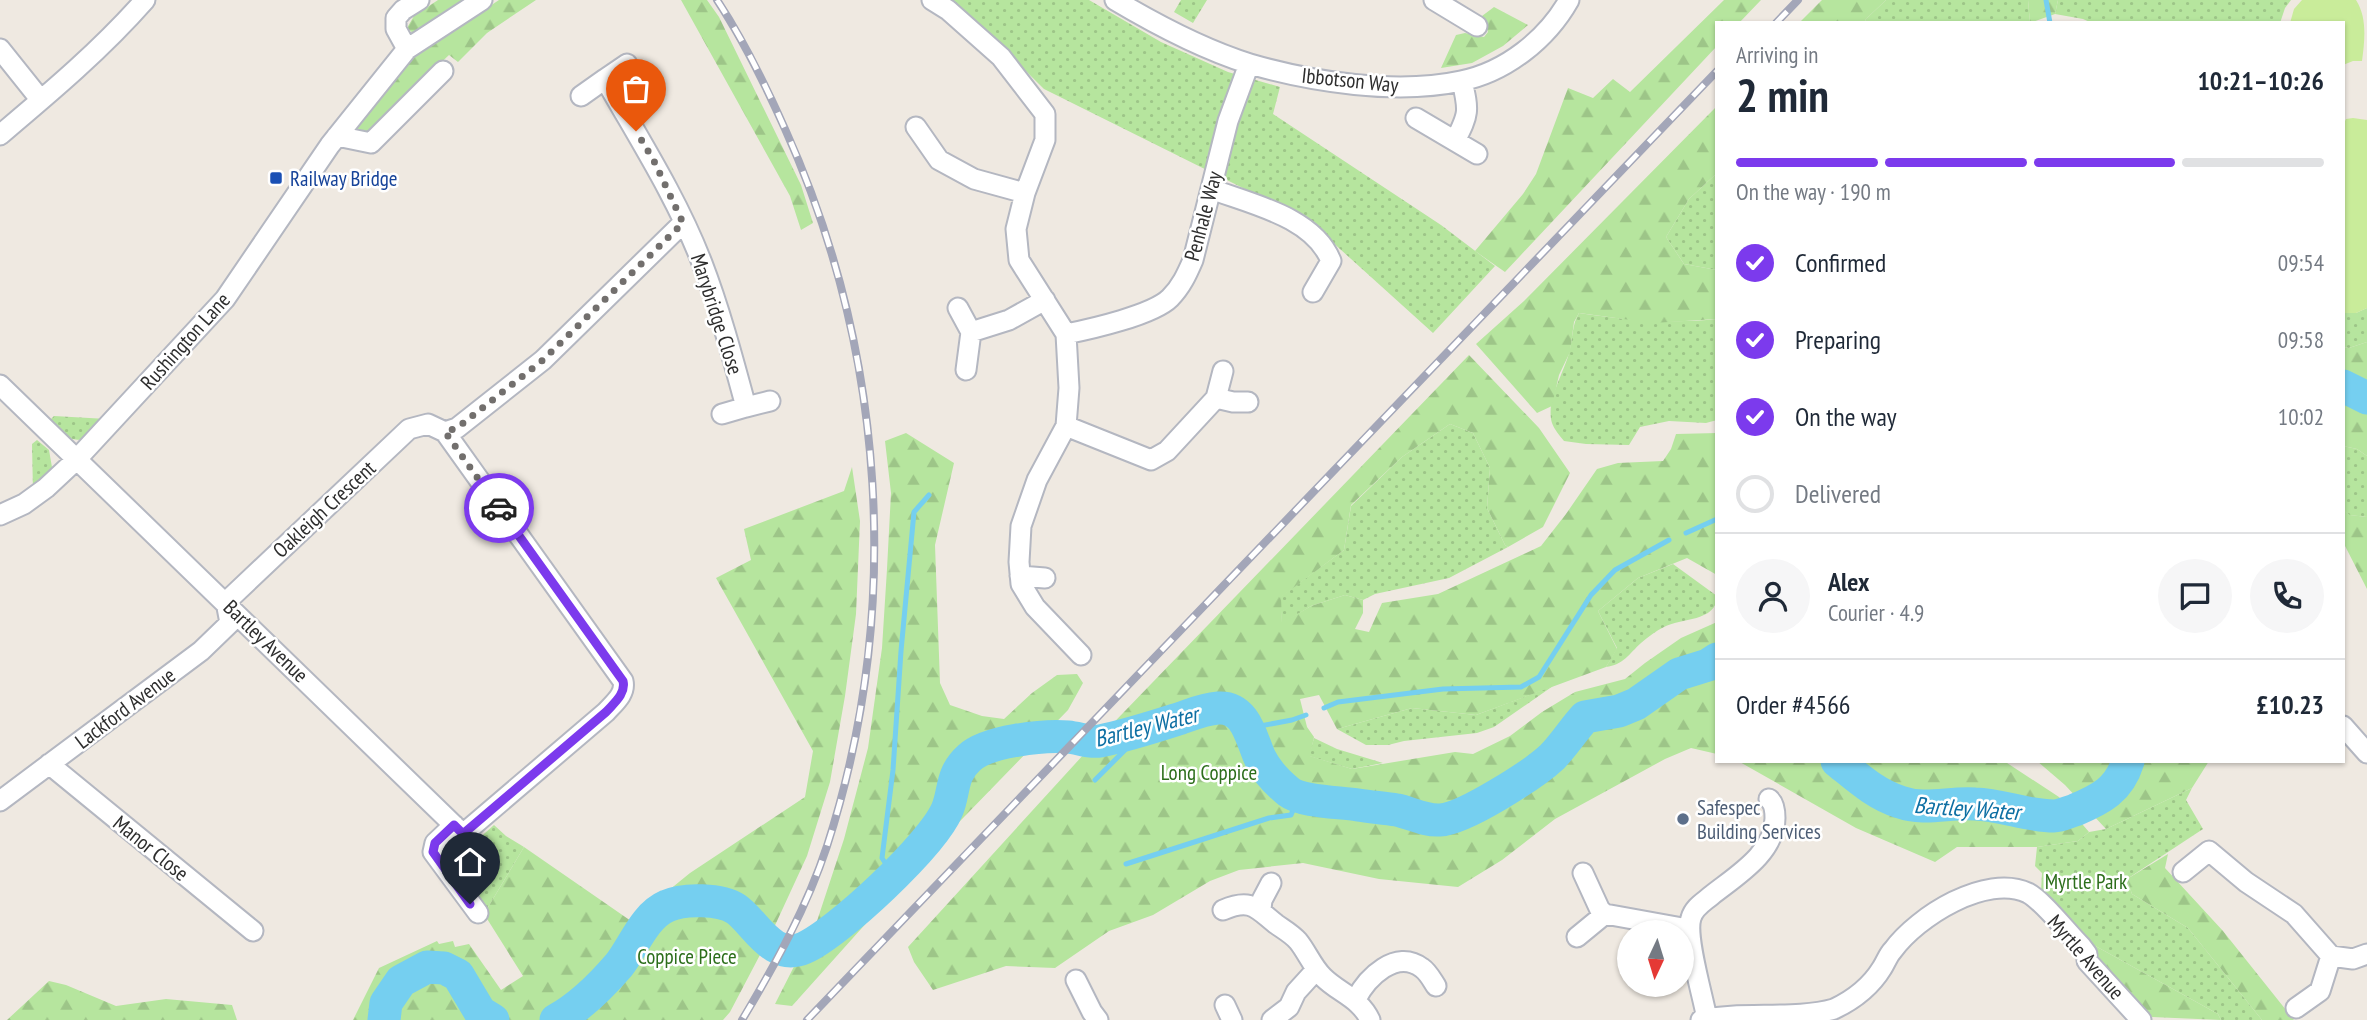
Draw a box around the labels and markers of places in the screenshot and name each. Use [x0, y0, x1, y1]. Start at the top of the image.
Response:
pin [606, 59, 666, 131]
place label: Railway Bridge [290, 165, 398, 192]
marker: Railway Bridge [268, 170, 284, 186]
place label: Safespec Building Services [1697, 794, 1821, 845]
marker: Safespec Building Services [1675, 811, 1691, 827]
pin [440, 832, 500, 904]

